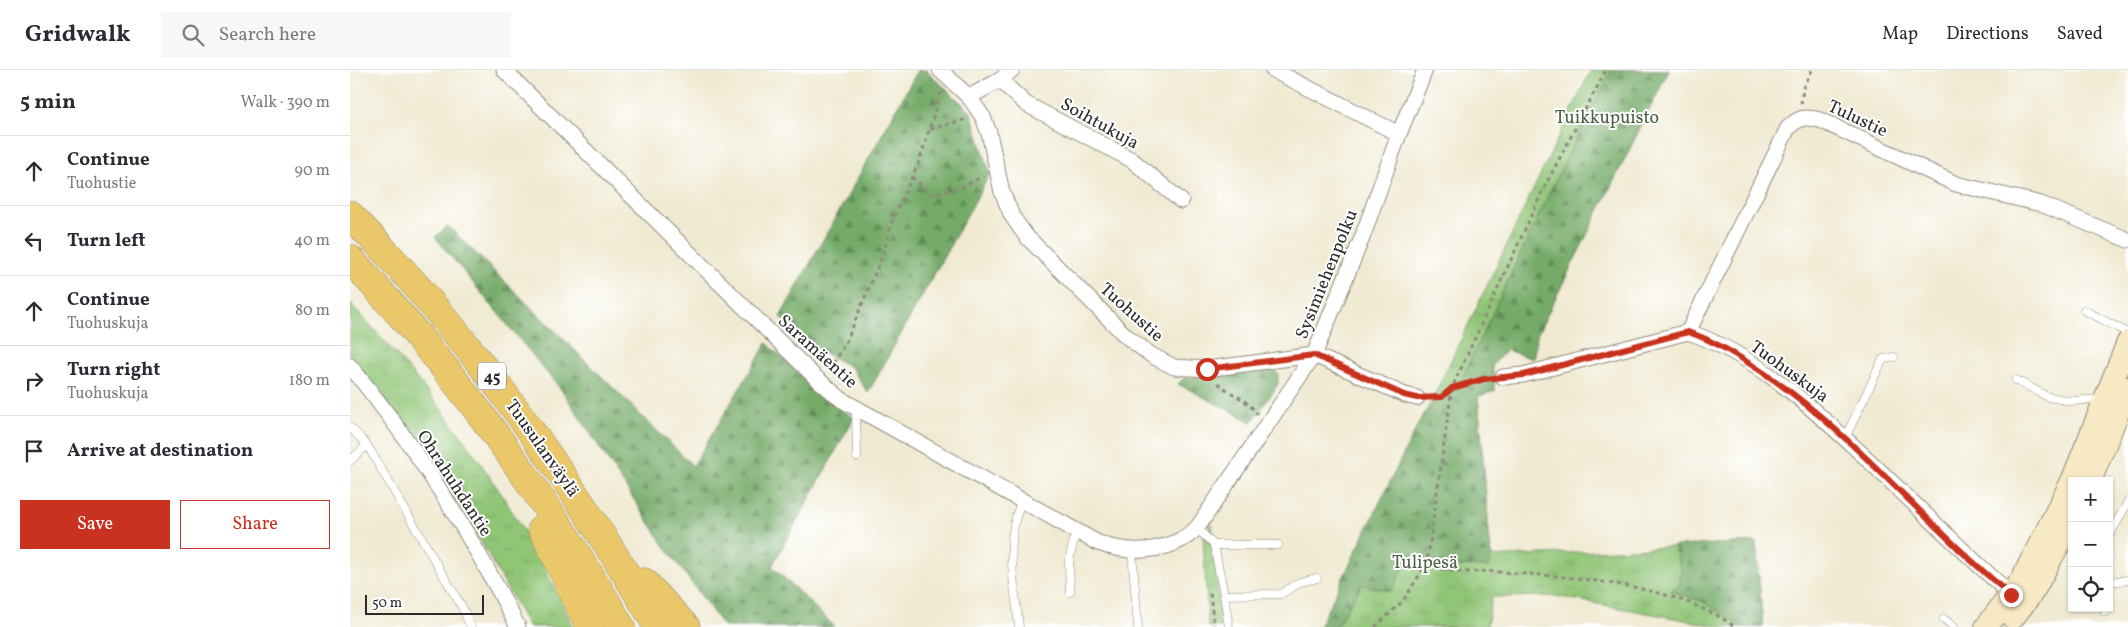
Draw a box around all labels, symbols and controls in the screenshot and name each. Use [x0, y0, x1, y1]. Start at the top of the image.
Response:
search box [161, 12, 511, 57]
text: Gridwalk [25, 18, 131, 52]
icon: search [179, 21, 207, 49]
text: Search here [219, 22, 316, 48]
text: Map [1882, 22, 1918, 47]
text: Directions [1946, 22, 2029, 47]
text: Saved [2057, 22, 2103, 47]
text: 5 min [20, 88, 76, 117]
text: Walk · 390 m [241, 92, 330, 114]
street label: Soihtukuja [1056, 92, 1143, 156]
street label: Tulustie [1823, 95, 1891, 144]
park label: Tuikkupuisto [1555, 106, 1659, 131]
text: Continue [67, 147, 150, 173]
icon: ahead [20, 157, 48, 185]
text: 90 m [294, 160, 330, 182]
text: Tuohustie [67, 173, 136, 195]
street label: Sysimiehenpolku [1290, 206, 1365, 343]
icon: left [20, 227, 48, 255]
text: Turn left [67, 228, 146, 254]
text: 40 m [294, 230, 330, 252]
street label: Tuohustie [1094, 278, 1168, 349]
text: Continue [67, 287, 150, 313]
icon: ahead [20, 297, 48, 325]
text: 80 m [295, 300, 330, 322]
street label: Saramäentie [772, 309, 862, 395]
text: Tuohuskuja [67, 313, 149, 335]
street label: Tuohuskuja [1745, 335, 1834, 409]
text: Turn right [67, 357, 160, 383]
route start [1196, 358, 1219, 381]
road number: 45 [478, 362, 506, 390]
icon: right [20, 367, 48, 395]
text: 180 m [289, 370, 330, 392]
text: Tuohuskuja [67, 383, 149, 405]
street label: Tuusulanväylä [499, 395, 585, 503]
street label: Ohrahuhdantie [410, 426, 497, 542]
icon: arrive [20, 437, 48, 465]
text: Arrive at destination [67, 438, 253, 464]
map controls [2068, 477, 2113, 612]
button: + [2068, 477, 2113, 522]
button: Save [20, 500, 170, 549]
button: Share [180, 500, 330, 549]
button: − [2068, 522, 2113, 567]
park label: Tulipesä [1392, 551, 1458, 576]
button: locate [2068, 567, 2113, 612]
route end [2000, 584, 2023, 607]
scale bar [365, 592, 484, 615]
text: 50 m [372, 594, 402, 613]

